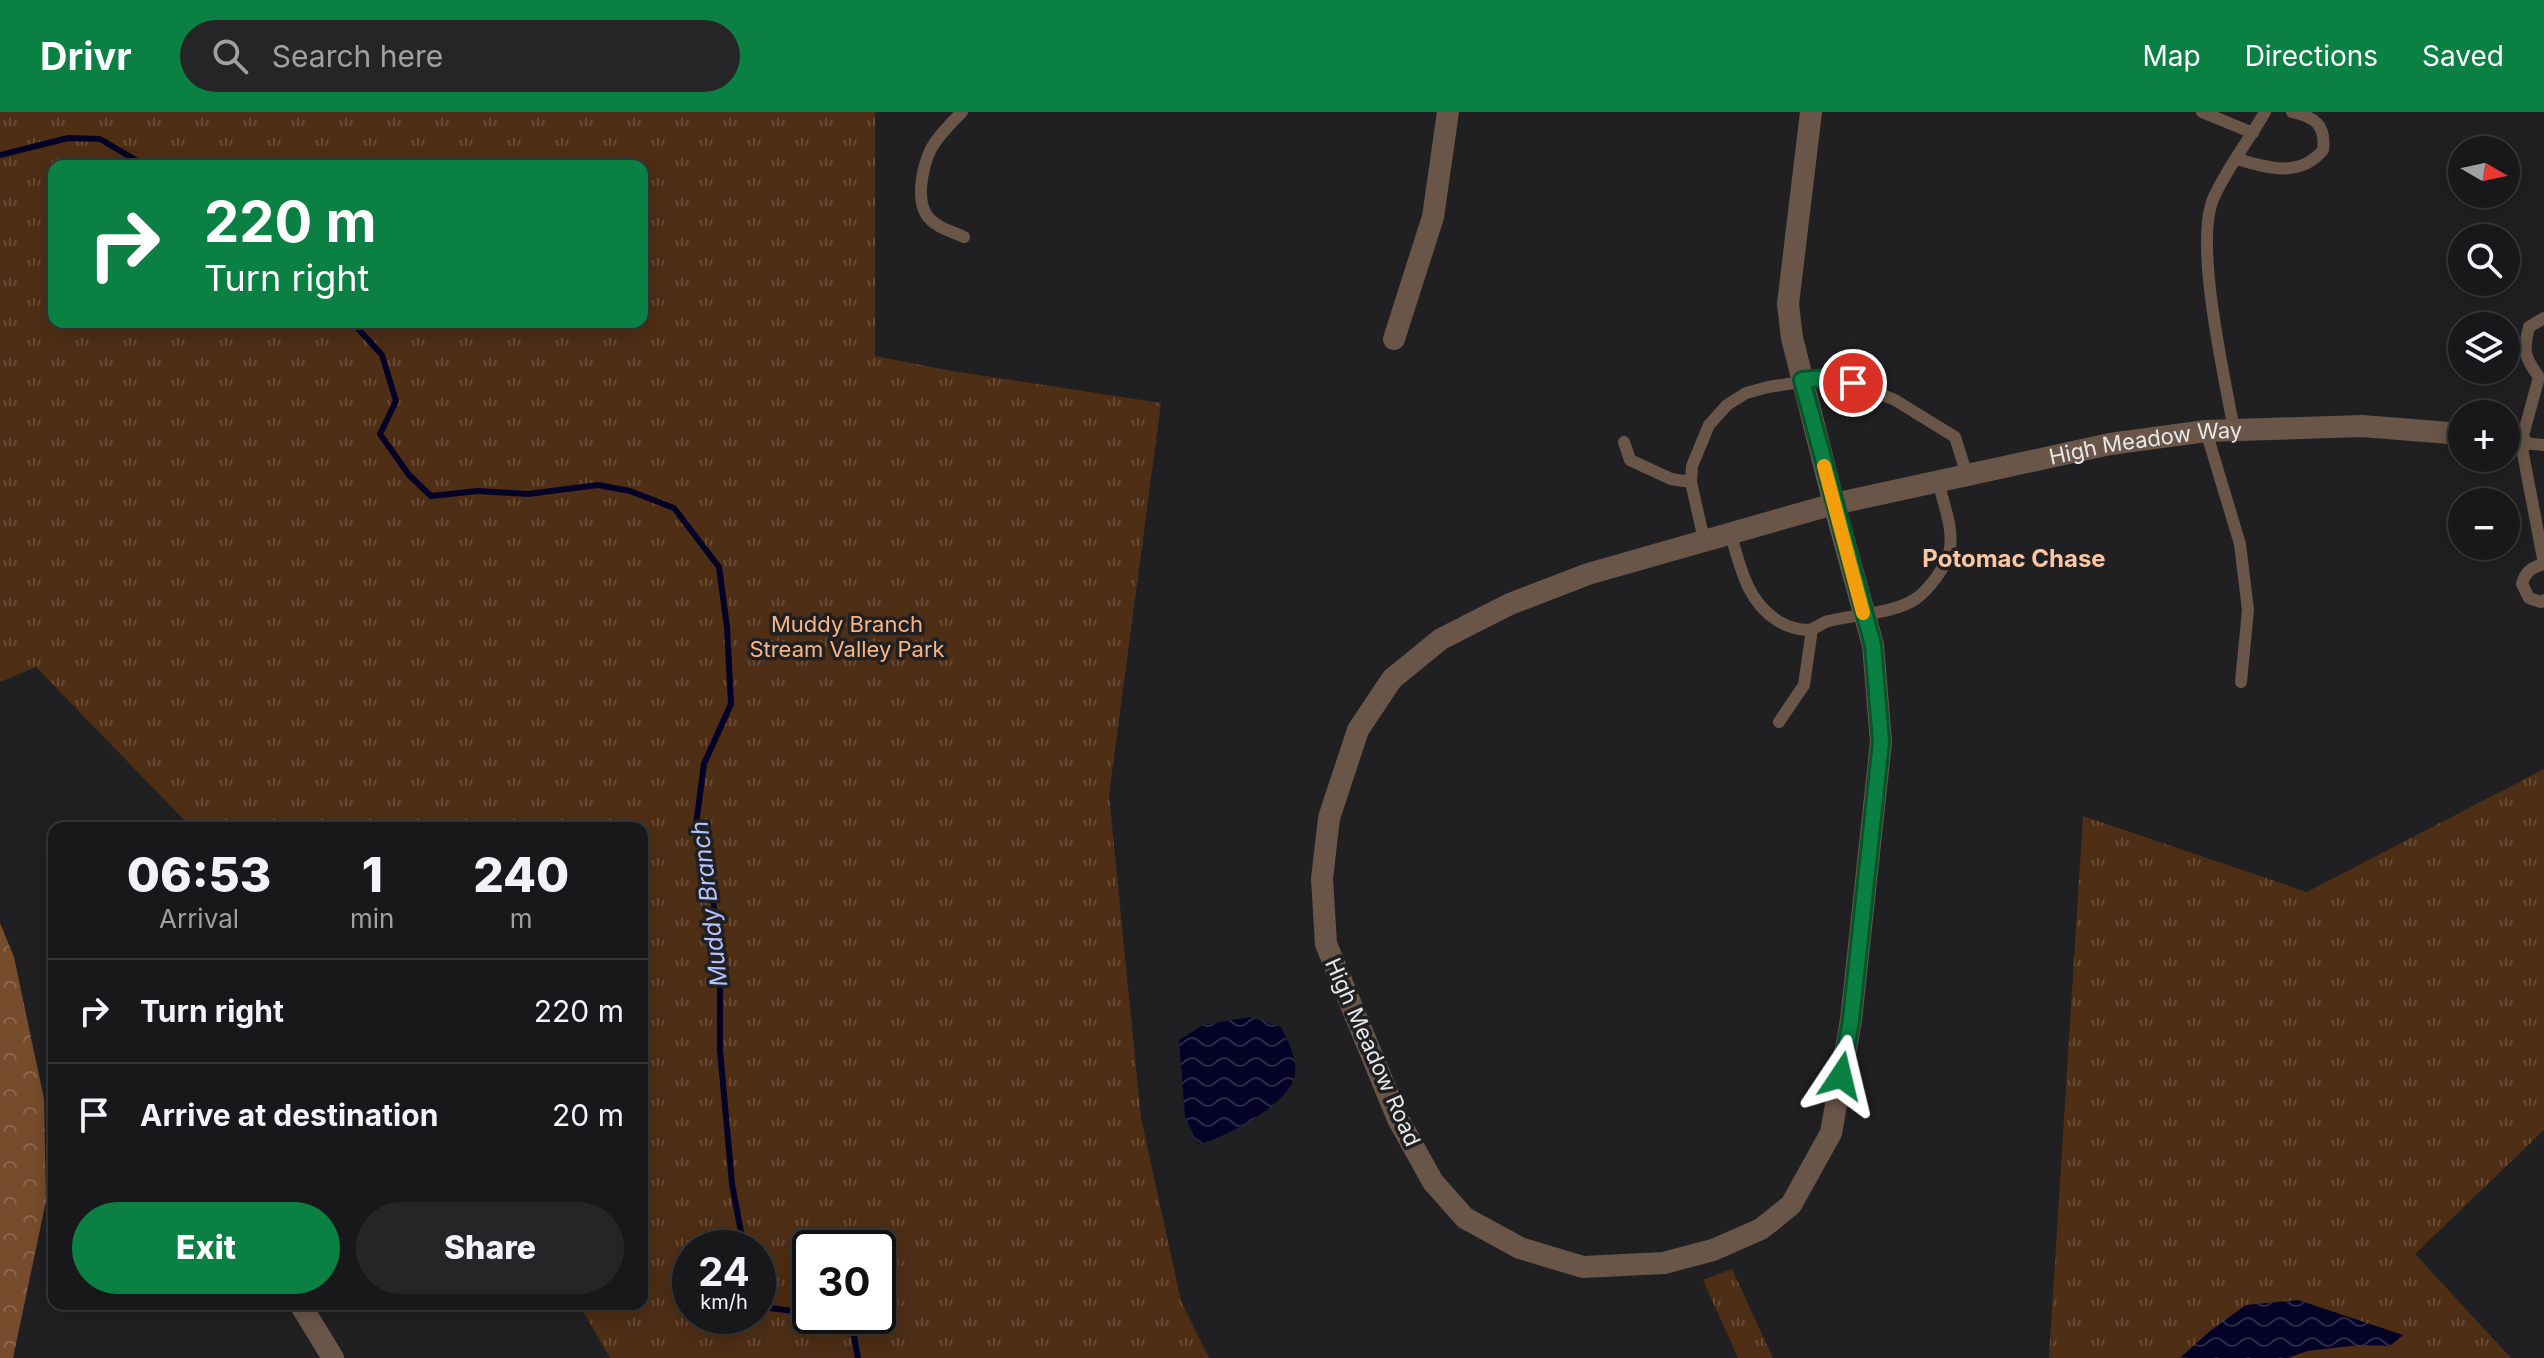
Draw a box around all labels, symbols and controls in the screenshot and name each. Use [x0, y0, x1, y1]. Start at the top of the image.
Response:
search box [180, 20, 740, 92]
text: Drivr [40, 33, 132, 79]
icon: search [208, 34, 252, 78]
text: Search here [272, 38, 443, 74]
text: Map [2142, 39, 2201, 73]
text: Directions [2245, 39, 2378, 73]
text: Saved [2422, 39, 2504, 73]
north arrow [2448, 136, 2520, 208]
map controls [2448, 136, 2520, 560]
text: 220 m [204, 188, 377, 256]
icon: right [72, 192, 176, 296]
button: search [2448, 224, 2520, 296]
text: Turn right [204, 256, 369, 300]
button: layers [2448, 312, 2520, 384]
pin [1819, 349, 1887, 417]
icon: arrive [1831, 361, 1875, 405]
button: + [2448, 400, 2520, 472]
street label: High Meadow Way [2046, 417, 2242, 470]
button: − [2448, 488, 2520, 560]
district label: Potomac Chase [1922, 544, 2106, 573]
park label: Muddy Branch Stream Valley Park [749, 611, 945, 662]
water label: Muddy Branch [684, 819, 734, 989]
text: 06:53 [127, 845, 271, 904]
text: 1 [362, 845, 383, 904]
text: 240 [473, 845, 569, 904]
text: Arrival [159, 903, 239, 934]
text: min [350, 903, 394, 934]
text: m [510, 903, 533, 934]
street label: High Meadow Road [1320, 954, 1426, 1150]
icon: right [72, 989, 116, 1033]
text: Turn right [140, 993, 284, 1029]
text: 220 m [534, 993, 624, 1029]
position arrow [1799, 1034, 1883, 1118]
icon: arrive [72, 1093, 116, 1137]
text: Arrive at destination [140, 1097, 438, 1133]
text: 20 m [552, 1097, 624, 1133]
button: Exit [72, 1202, 340, 1294]
button: Share [356, 1202, 624, 1294]
speed limit sign: 30 [792, 1230, 896, 1334]
text: 24 [698, 1247, 750, 1296]
text: km/h [700, 1290, 748, 1314]

